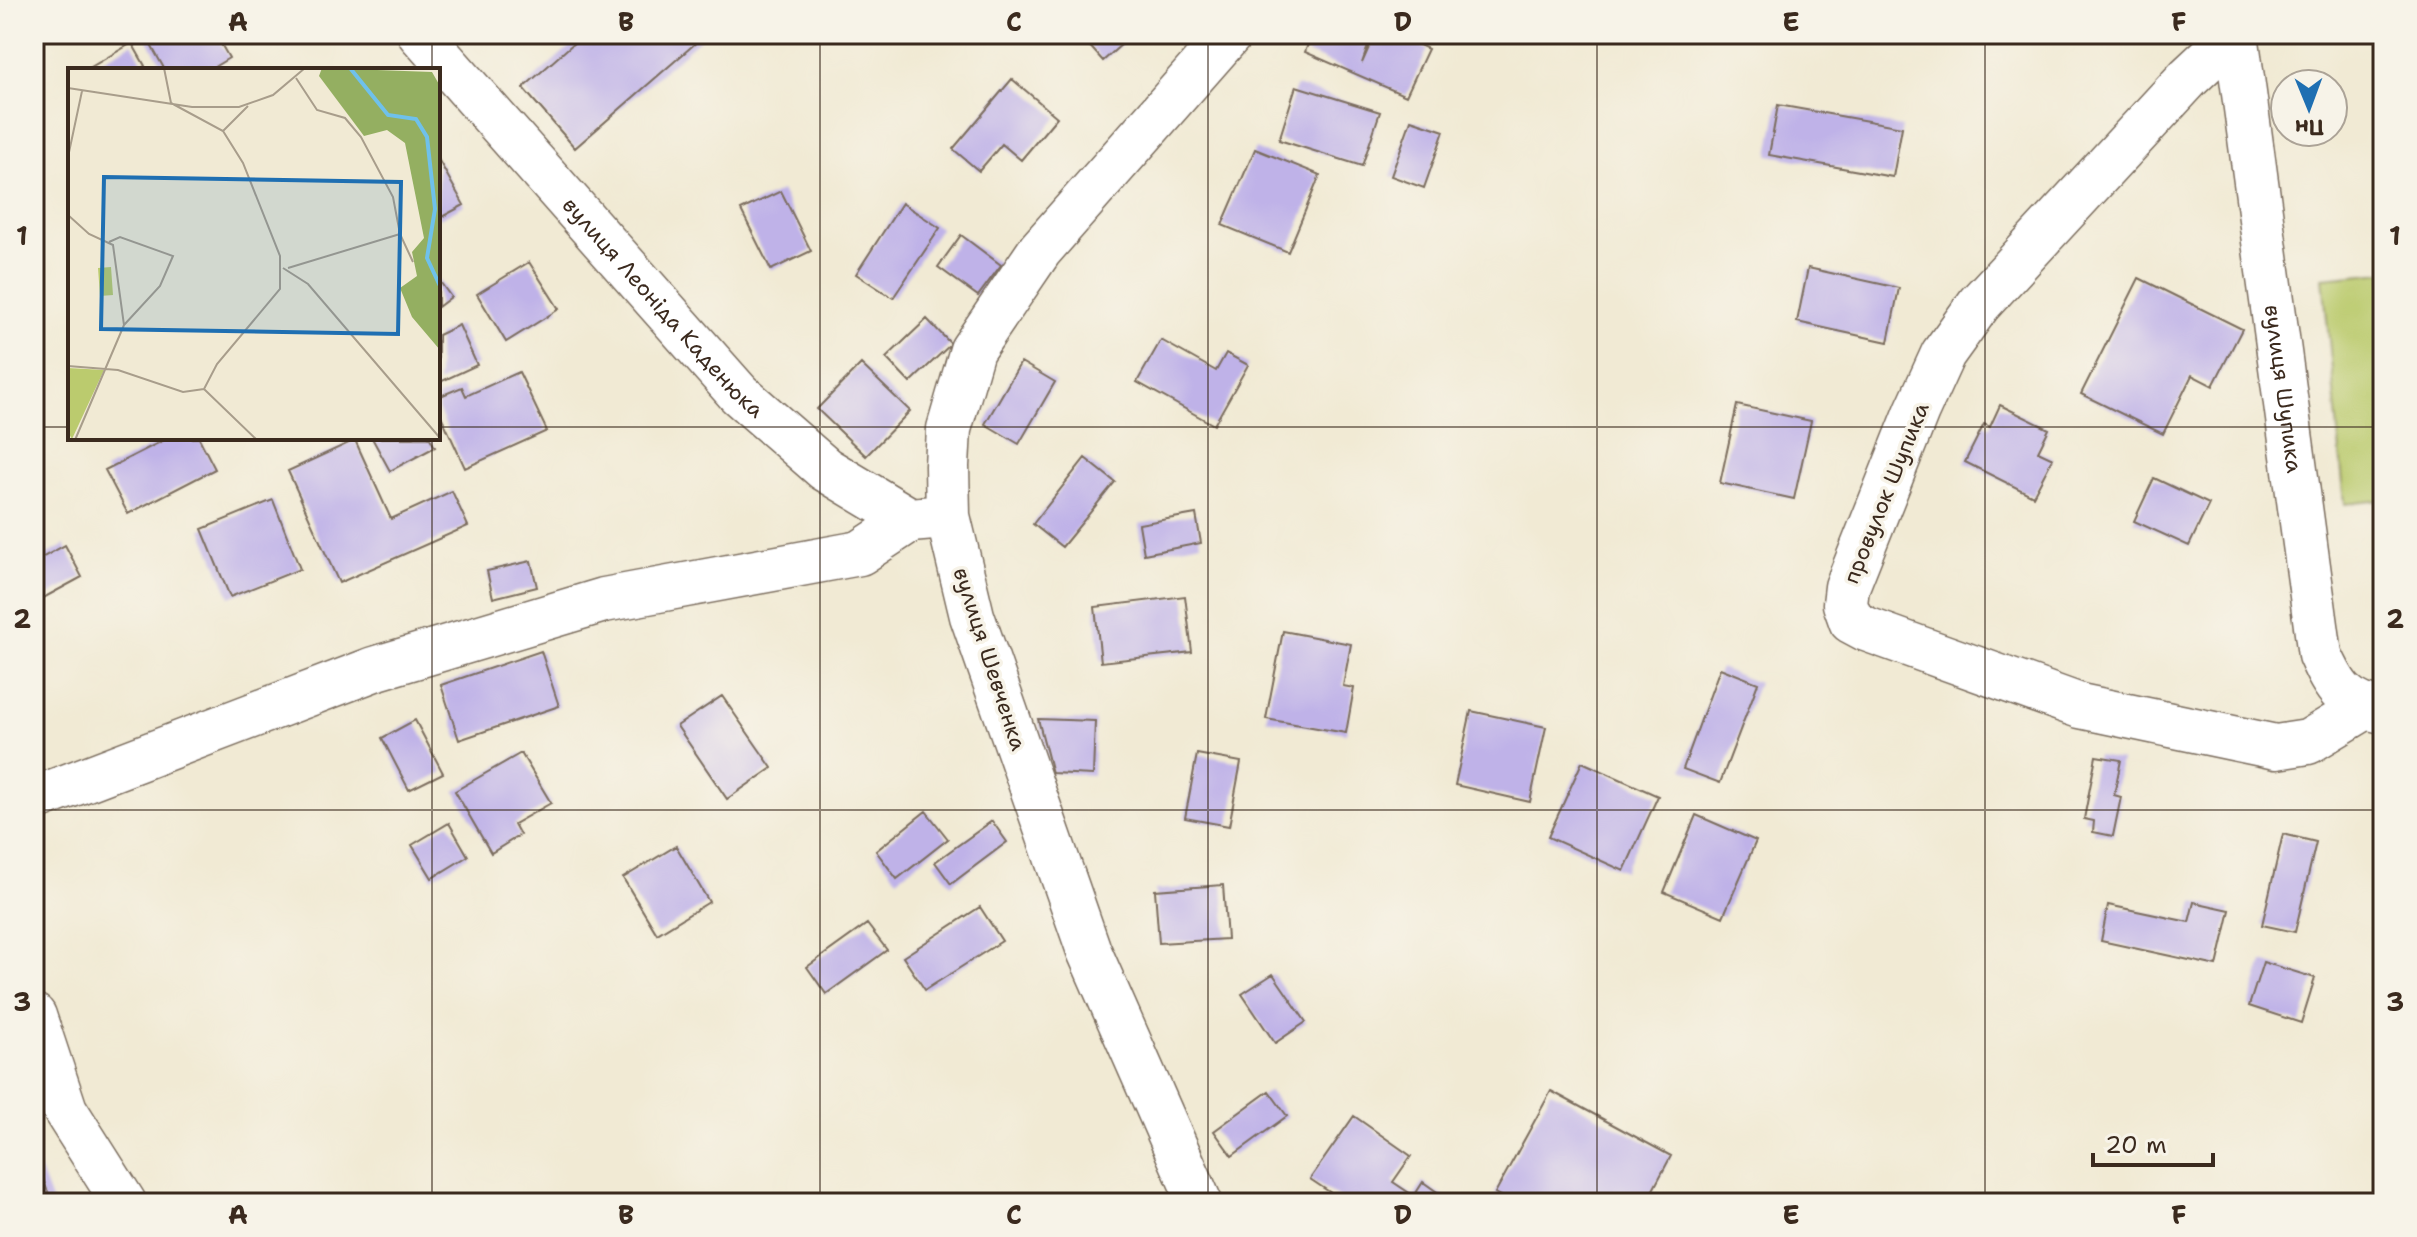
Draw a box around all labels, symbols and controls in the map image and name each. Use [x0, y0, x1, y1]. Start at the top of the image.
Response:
text: A [228, 4, 248, 39]
text: B [618, 4, 634, 39]
text: C [1006, 4, 1022, 39]
text: D [1394, 4, 1412, 39]
text: E [1782, 4, 1800, 39]
text: F [2171, 4, 2187, 39]
inset map [68, 68, 440, 440]
north arrow [2269, 68, 2349, 148]
text: Пн [2295, 113, 2324, 142]
street label: вулиця Леоніда Каденюка [556, 191, 771, 424]
text: 1 [16, 218, 28, 253]
text: 1 [2389, 218, 2401, 253]
street label: вулиця Шупика [2258, 303, 2310, 475]
street label: провулок Шупика [1836, 398, 1936, 588]
street label: вулиця Шевченка [947, 564, 1033, 755]
text: 2 [13, 601, 31, 636]
text: 2 [2386, 601, 2404, 636]
text: 3 [13, 984, 31, 1019]
text: 3 [2386, 984, 2404, 1019]
scale bar [2093, 1117, 2213, 1167]
text: 20 m [2105, 1129, 2167, 1161]
text: A [228, 1197, 248, 1232]
text: B [618, 1197, 634, 1232]
text: C [1006, 1197, 1022, 1232]
text: D [1394, 1197, 1412, 1232]
text: E [1782, 1197, 1800, 1232]
text: F [2171, 1197, 2187, 1232]

